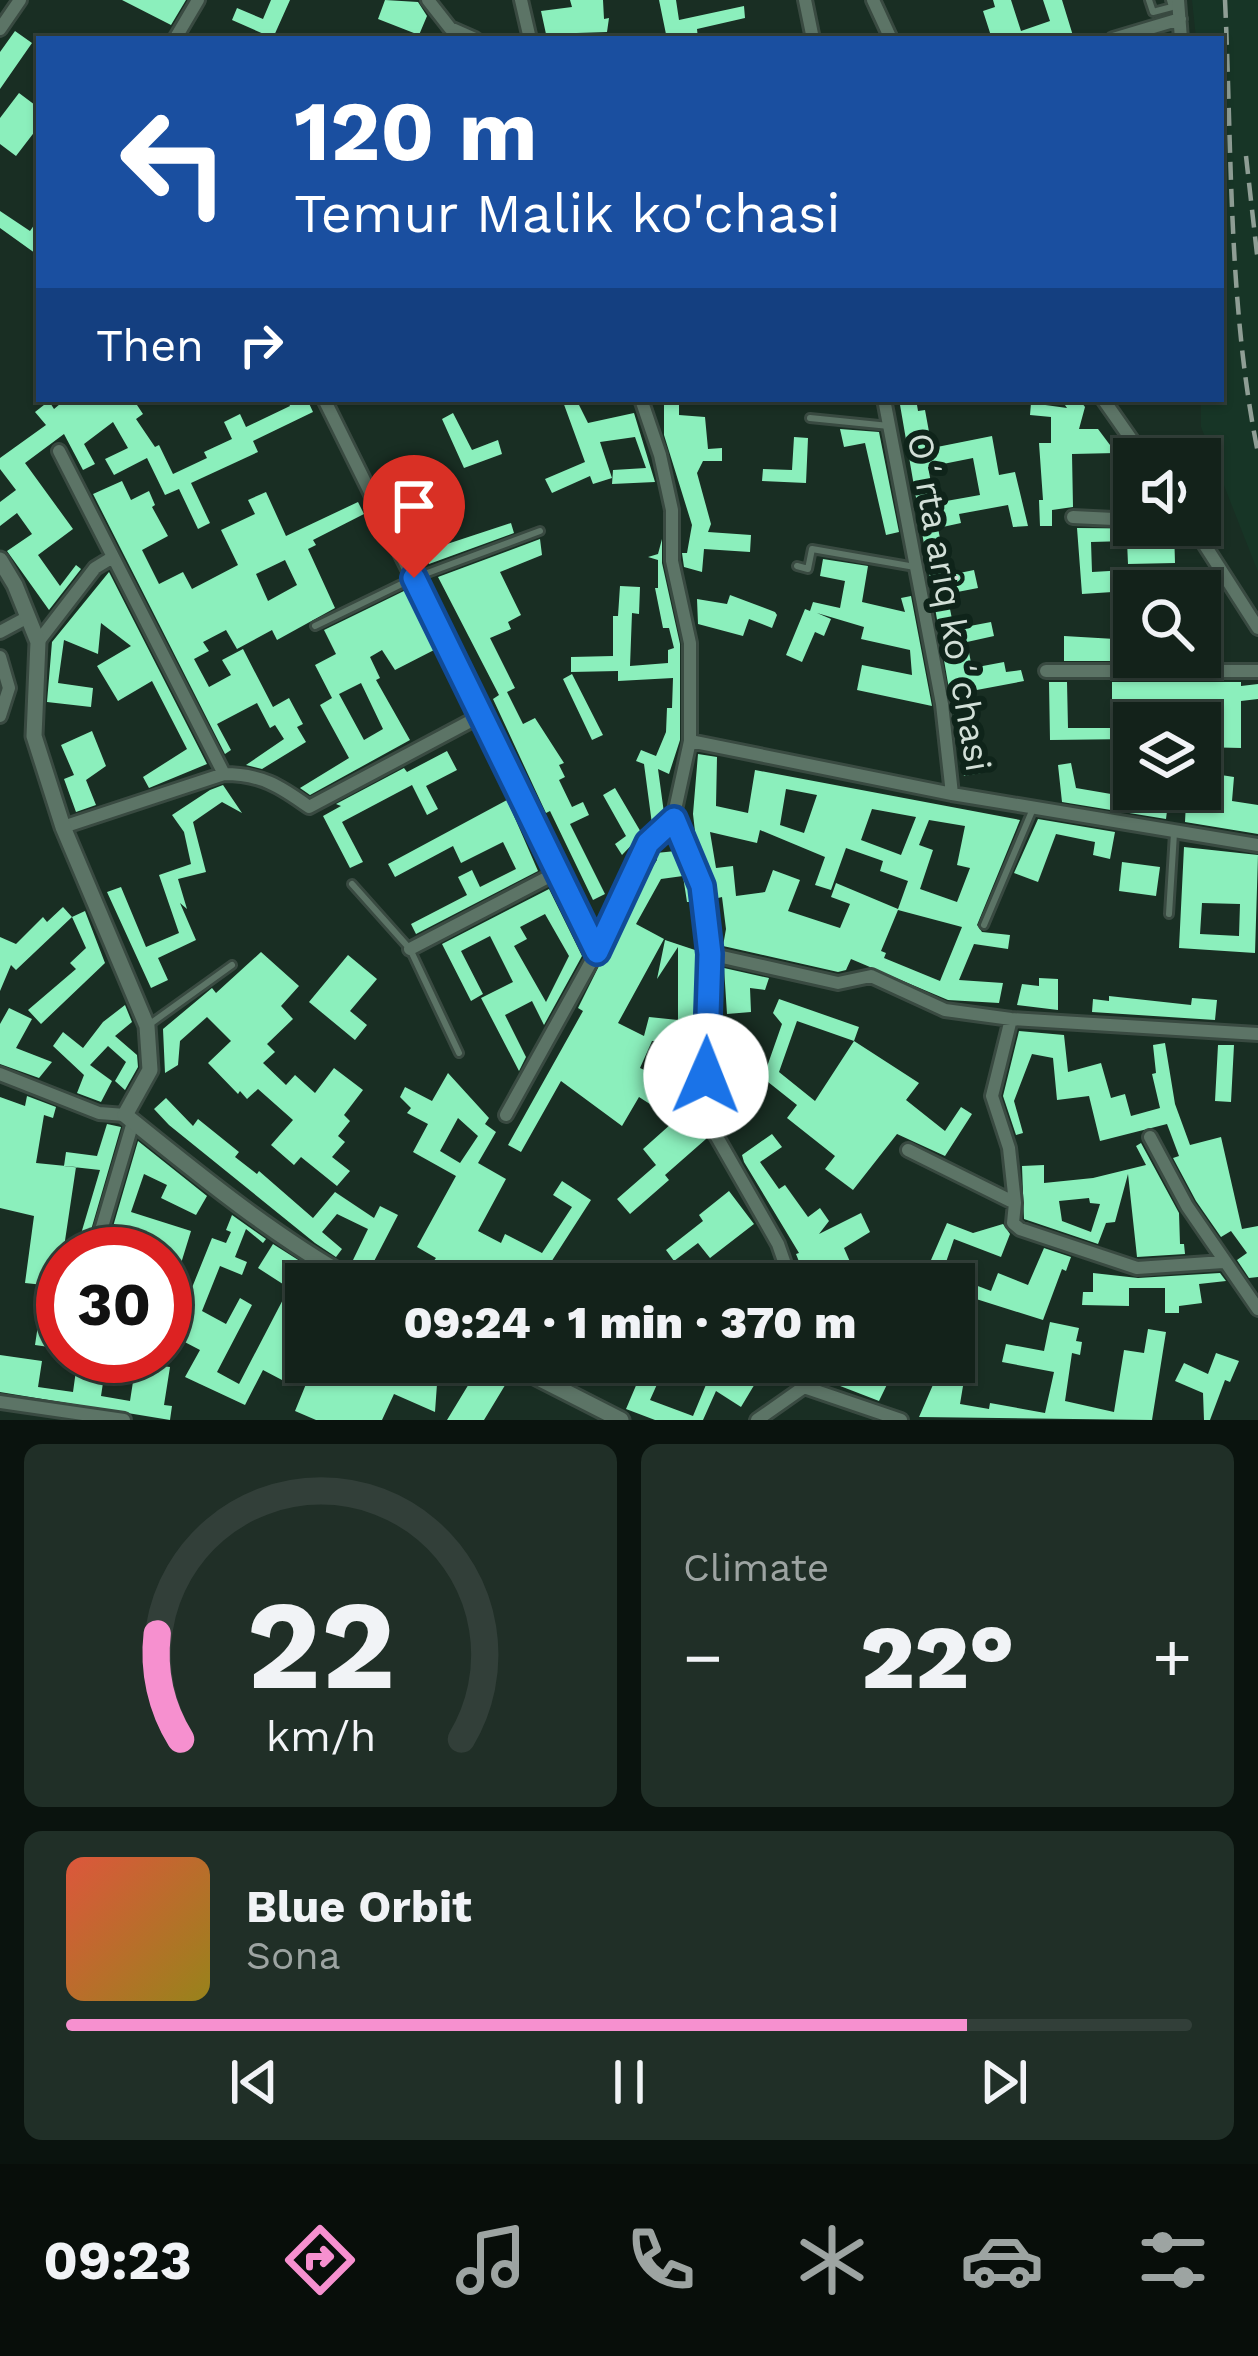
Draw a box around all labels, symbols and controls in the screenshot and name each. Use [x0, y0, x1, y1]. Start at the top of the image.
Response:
text: 120 m [294, 82, 537, 180]
icon: left [96, 84, 252, 240]
text: Temur Malik ko'chasi [294, 182, 841, 245]
icon: right [228, 312, 294, 378]
text: Then [96, 319, 204, 372]
street label: Oʻrta ariq koʻchasi [899, 430, 999, 775]
map controls [1113, 438, 1221, 810]
button: sound [1113, 438, 1221, 546]
pin [363, 455, 465, 578]
icon: arrive [381, 473, 447, 539]
button: search [1113, 570, 1221, 678]
button: layers [1113, 702, 1221, 810]
position arrow [643, 1013, 769, 1139]
speed limit sign: 30 [36, 1227, 192, 1383]
text: 09:24 · 1 min · 370 m [403, 1296, 857, 1349]
text: Climate [683, 1545, 829, 1590]
text: 22 [246, 1572, 395, 1718]
text: 22° [861, 1604, 1014, 1710]
text: − [683, 1619, 723, 1696]
text: + [1152, 1619, 1192, 1696]
text: km/h [265, 1710, 376, 1760]
text: Blue Orbit [246, 1880, 472, 1933]
text: Sona [246, 1933, 341, 1978]
icon: previous [221, 2049, 287, 2115]
icon: pause [596, 2049, 662, 2115]
icon: next [971, 2049, 1037, 2115]
icon: directions [278, 2218, 362, 2302]
icon: music [449, 2218, 533, 2302]
icon: phone [619, 2218, 703, 2302]
icon: climate [790, 2218, 874, 2302]
icon: car [960, 2218, 1044, 2302]
icon: filters [1131, 2218, 1215, 2302]
text: 09:23 [43, 2229, 192, 2292]

